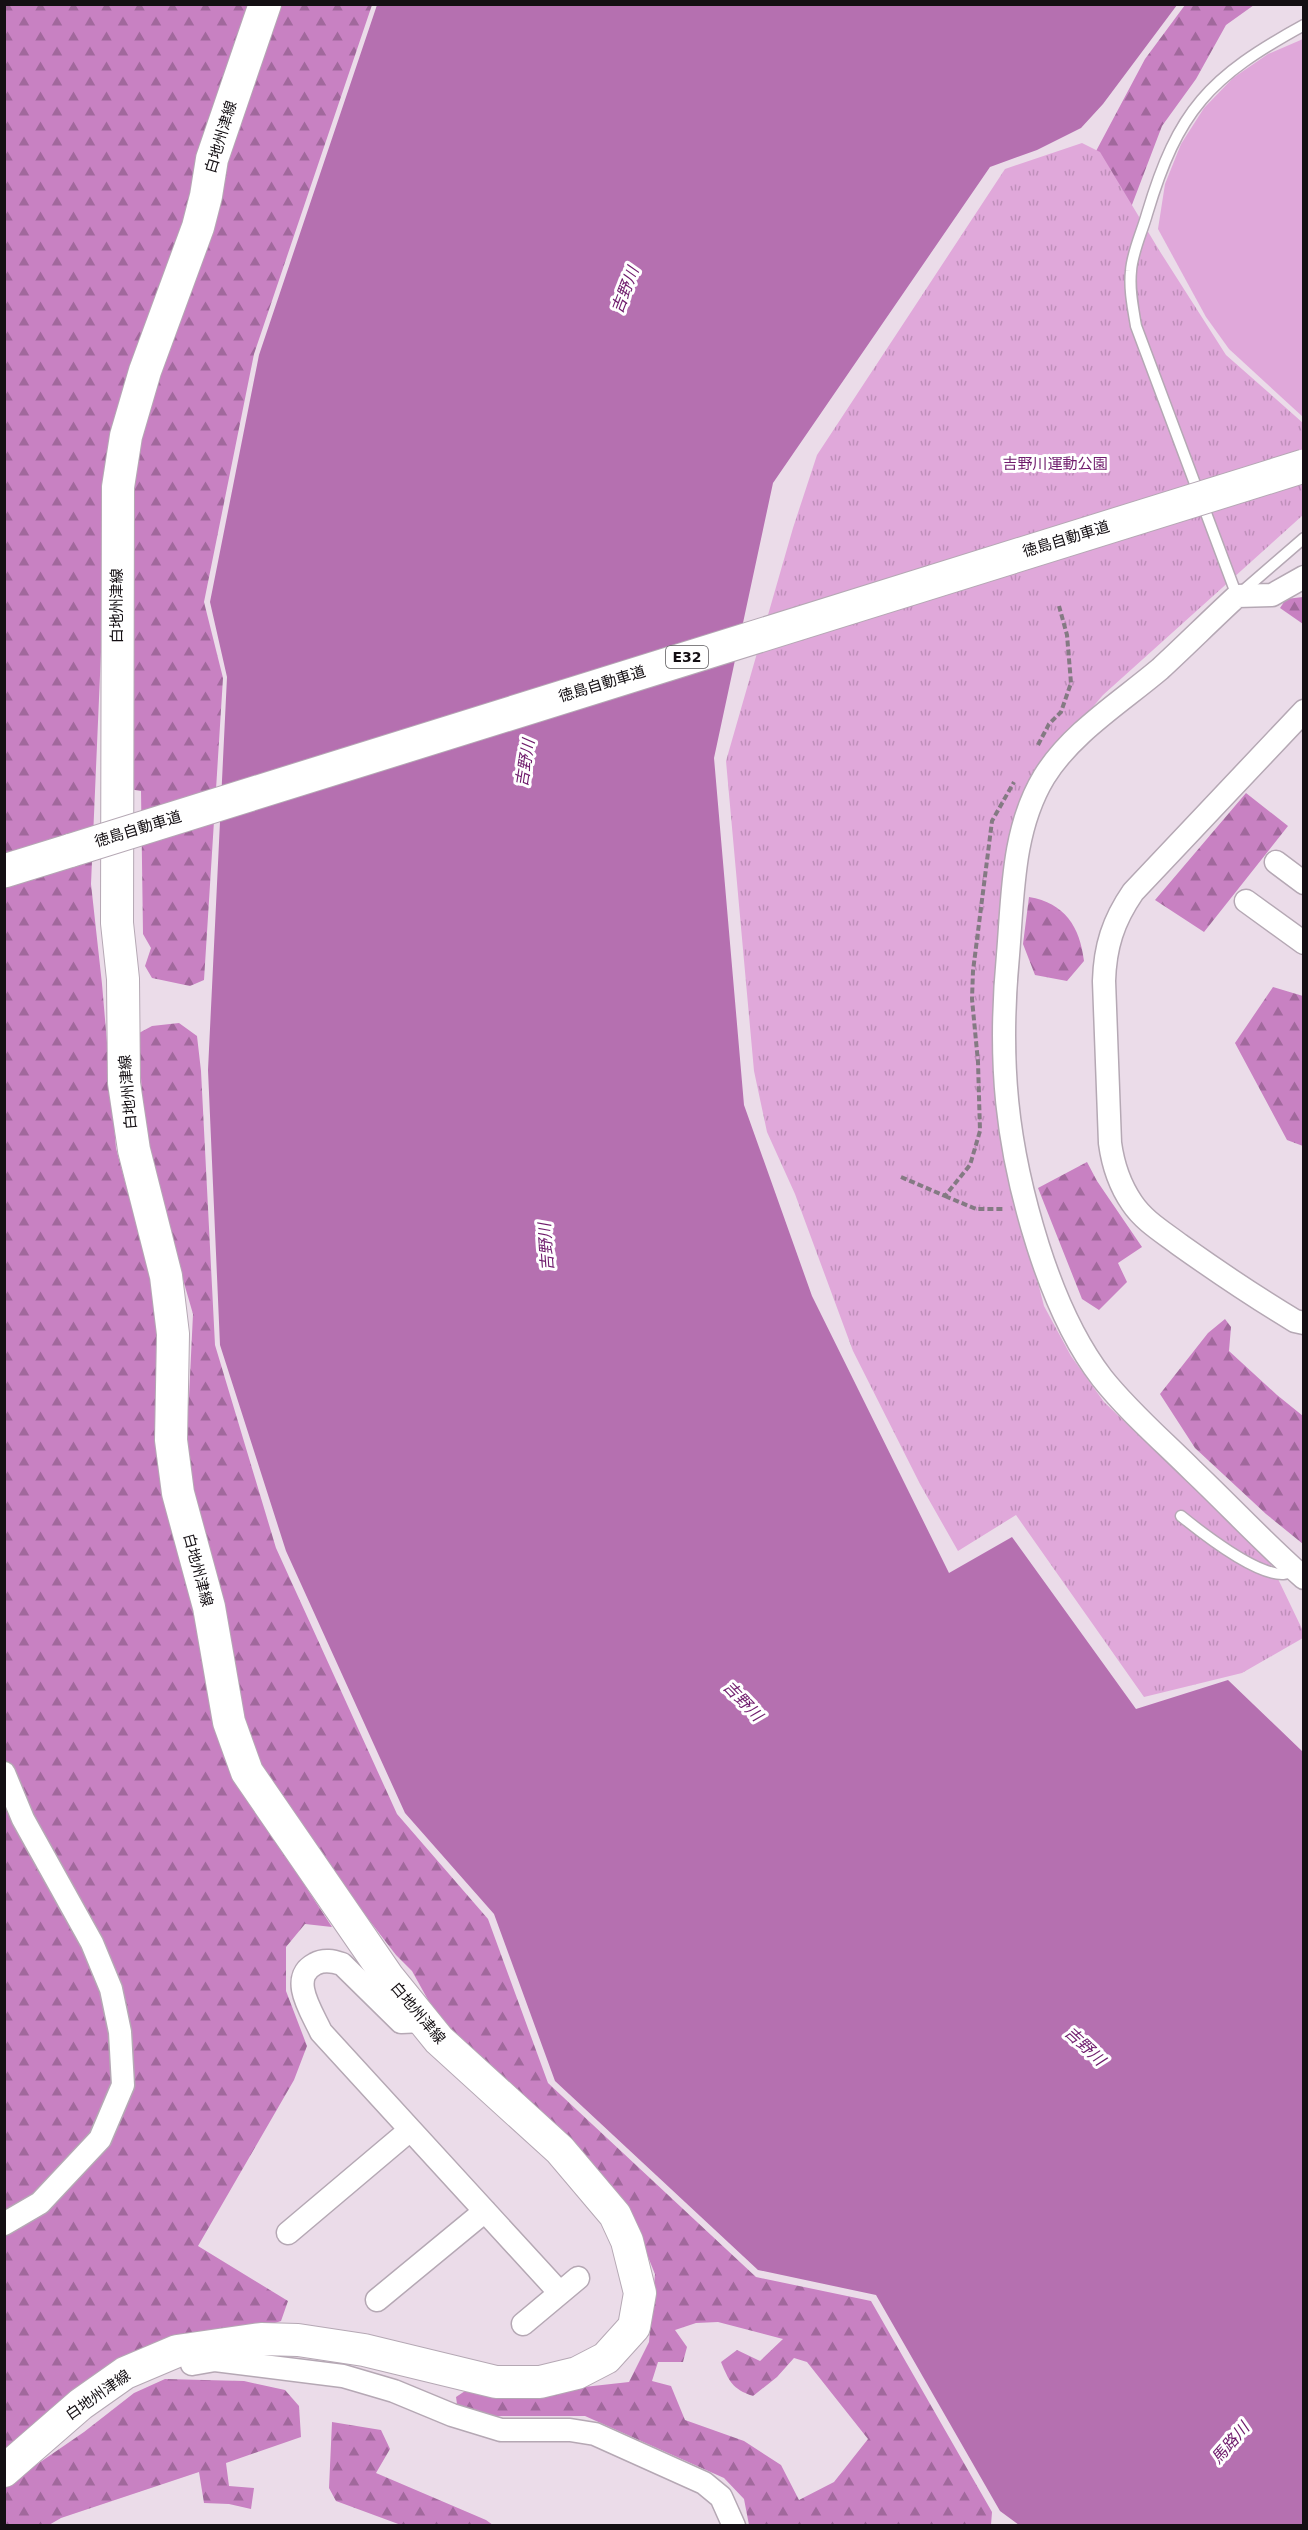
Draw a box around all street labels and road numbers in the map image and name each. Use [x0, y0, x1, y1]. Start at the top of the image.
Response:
street label: 白地州津線 [201, 98, 241, 176]
street label: 徳島自動車道 [1020, 517, 1112, 561]
street label: 白地州津線 [108, 568, 126, 644]
road number: E32 [666, 646, 708, 668]
street label: 徳島自動車道 [556, 662, 648, 706]
street label: 徳島自動車道 [92, 807, 184, 851]
street label: 白地州津線 [116, 1054, 140, 1130]
street label: 白地州津線 [180, 1531, 216, 1609]
street label: 白地州津線 [387, 1978, 449, 2048]
street label: 白地州津線 [62, 2366, 134, 2424]

